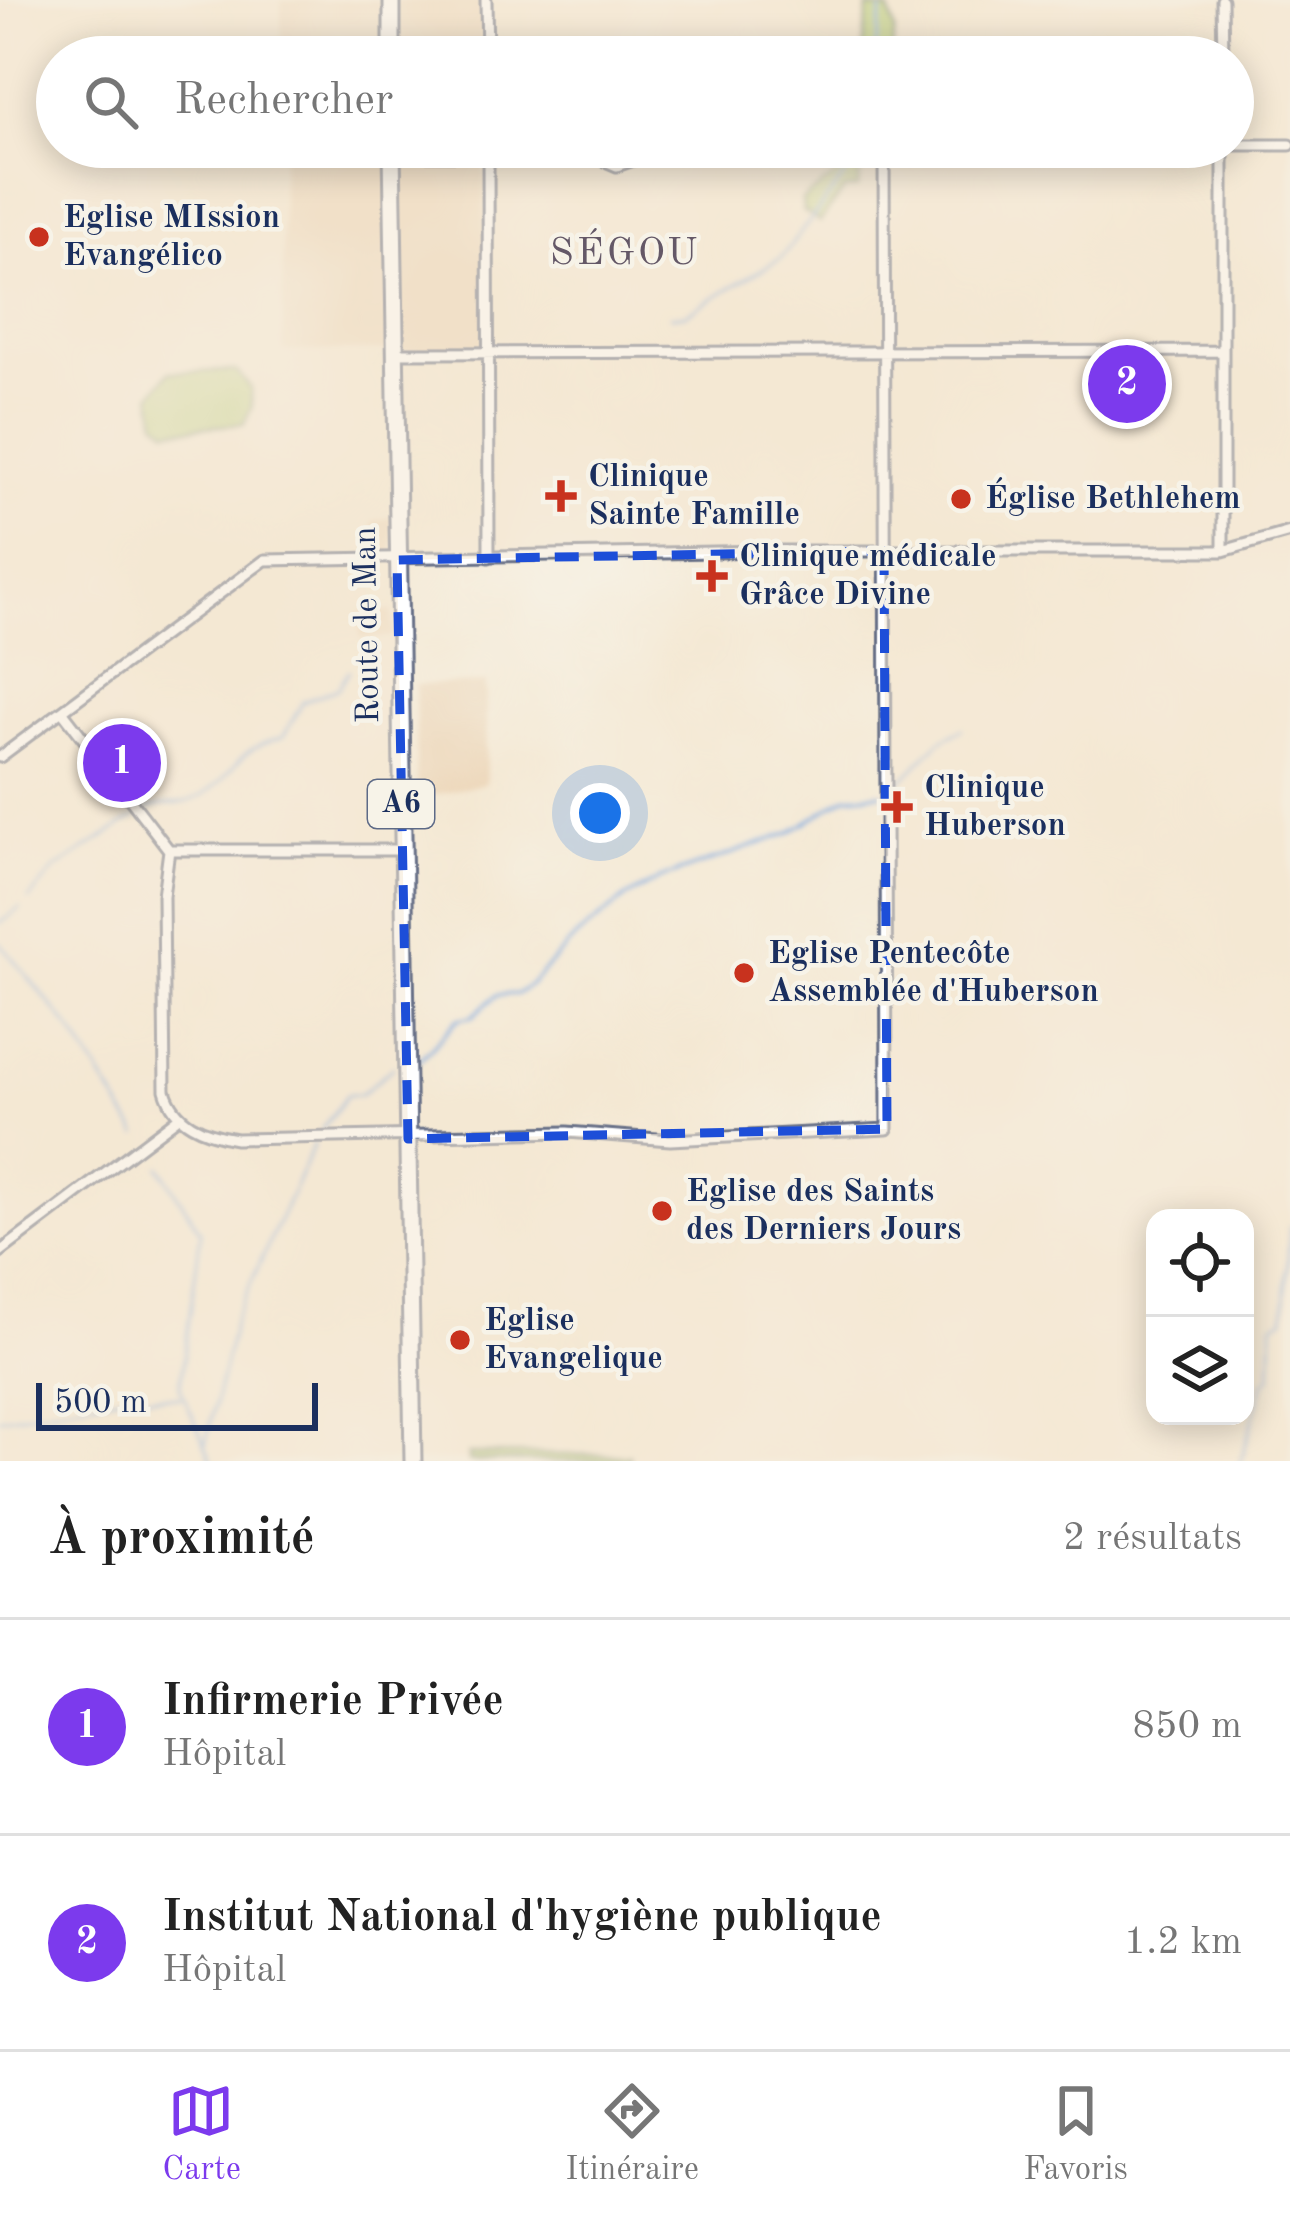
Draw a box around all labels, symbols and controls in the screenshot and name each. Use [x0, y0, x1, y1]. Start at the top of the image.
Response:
search box [36, 36, 1254, 168]
icon: search [78, 69, 144, 135]
text: Rechercher [174, 79, 393, 124]
place label: Eglise MIssion Evangélico [63, 202, 280, 273]
marker: Eglise MIssion Evangélico [26, 224, 52, 250]
district label: SÉGOU [550, 228, 700, 273]
pin: 2 [1088, 339, 1166, 429]
place label: Clinique Sainte Famille [588, 461, 800, 532]
place label: Église Bethlehem [985, 477, 1241, 516]
marker: Clinique Sainte Famille [545, 480, 577, 512]
marker: Église Bethlehem [948, 486, 974, 512]
street label: Route de Man [350, 526, 386, 724]
place label: Clinique médicale Grâce Divine [739, 541, 997, 612]
marker: Clinique médicale Grâce Divine [696, 560, 728, 592]
pin: 1 [83, 718, 161, 808]
place label: Clinique Huberson [924, 772, 1066, 843]
road number: A6 [368, 780, 434, 828]
your location [570, 783, 630, 843]
marker: Clinique Huberson [881, 791, 913, 823]
place label: Eglise Pentecôte Assemblée d'Huberson [768, 938, 1099, 1009]
marker: Eglise Pentecôte Assemblée d'Huberson [731, 960, 757, 986]
place label: Eglise des Saints des Derniers Jours [686, 1176, 961, 1247]
marker: Eglise des Saints des Derniers Jours [649, 1198, 675, 1224]
map controls [1146, 1209, 1254, 1425]
button: locate [1146, 1209, 1254, 1317]
place label: Eglise Evangelique [484, 1305, 663, 1376]
button: layers [1146, 1317, 1254, 1425]
marker: Eglise Evangelique [447, 1327, 473, 1353]
scale bar [36, 1377, 318, 1430]
text: 500 m [54, 1387, 147, 1420]
text: À proximité [48, 1514, 315, 1565]
text: 2 résultats [1063, 1519, 1242, 1558]
text: Infirmerie Privée [162, 1680, 504, 1725]
text: 1 [76, 1707, 98, 1746]
text: 850 m [1132, 1707, 1242, 1746]
text: Hôpital [162, 1735, 286, 1774]
text: Institut National d'hygiène publique [162, 1896, 882, 1941]
text: 2 [76, 1923, 98, 1962]
text: 1.2 km [1124, 1923, 1242, 1962]
text: Hôpital [162, 1951, 286, 1990]
tab: Carte [162, 2078, 241, 2191]
tab: Itinéraire [565, 2078, 699, 2191]
tab: Favoris [1023, 2078, 1128, 2191]

